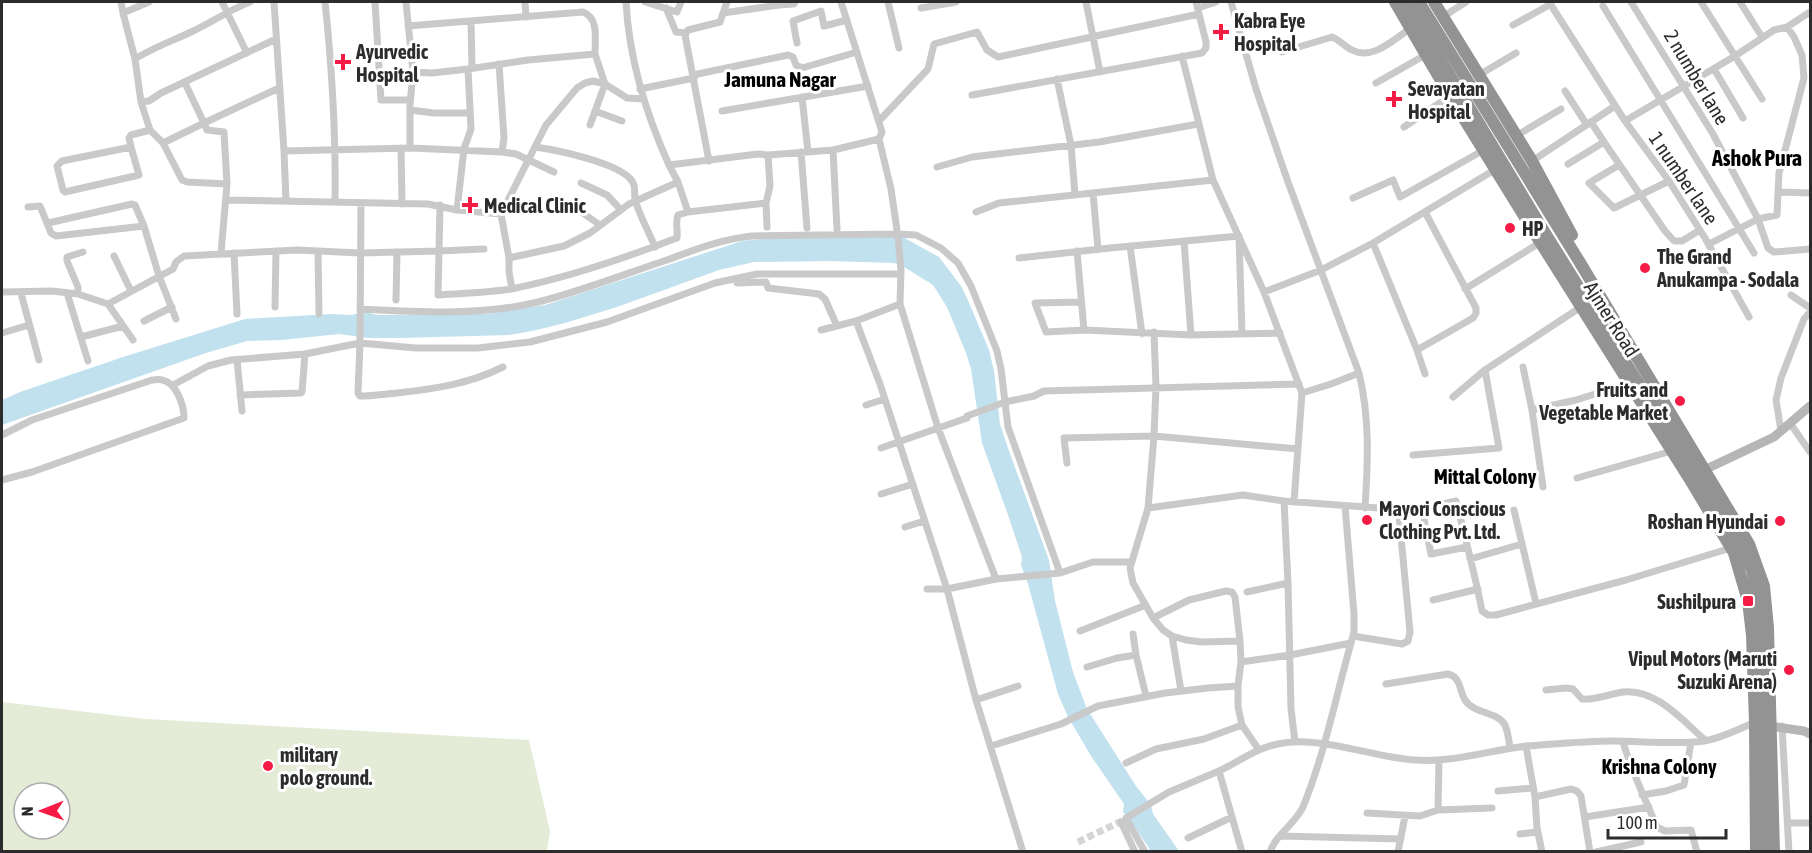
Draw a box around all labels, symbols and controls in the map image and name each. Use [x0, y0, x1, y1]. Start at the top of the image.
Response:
place label: Kabra Eye Hospital [1234, 9, 1305, 55]
marker: Kabra Eye Hospital [1212, 23, 1230, 41]
street label: 2 number lane [1660, 25, 1734, 129]
place label: Ayurvedic Hospital [355, 40, 429, 86]
marker: Ayurvedic Hospital [334, 53, 352, 71]
district label: Jamuna Nagar [723, 67, 836, 91]
place label: Sevayatan Hospital [1408, 77, 1485, 123]
marker: Sevayatan Hospital [1385, 90, 1403, 108]
street label: 1 number lane [1645, 127, 1723, 229]
district label: Ashok Pura [1711, 145, 1802, 171]
place label: Medical Clinic [484, 194, 586, 217]
marker: Medical Clinic [461, 196, 479, 214]
place label: HP [1522, 217, 1544, 240]
marker: HP [1503, 221, 1517, 235]
place label: The Grand Anukampa - Sodala [1656, 245, 1799, 291]
marker: The Grand Anukampa - Sodala [1638, 261, 1652, 275]
street label: Ajmer Road [1580, 277, 1644, 361]
place label: Fruits and Vegetable Market [1538, 378, 1668, 424]
marker: Fruits and Vegetable Market [1673, 394, 1687, 408]
district label: Mittal Colony [1434, 464, 1537, 488]
place label: Mayori Conscious Clothing Pvt. Ltd. [1379, 497, 1506, 543]
place label: Roshan Hyundai [1648, 510, 1768, 533]
marker: Mayori Conscious Clothing Pvt. Ltd. [1360, 513, 1374, 527]
marker: Roshan Hyundai [1773, 514, 1787, 528]
place label: Sushilpura [1657, 590, 1736, 613]
marker: Sushilpura [1741, 594, 1755, 608]
place label: Vipul Motors (Maruti Suzuki Arena) [1628, 647, 1777, 693]
marker: Vipul Motors (Maruti Suzuki Arena) [1782, 663, 1796, 677]
place label: military polo ground. [280, 743, 373, 789]
district label: Krishna Colony [1601, 754, 1717, 778]
marker: military polo ground. [261, 759, 275, 773]
north arrow [12, 781, 72, 841]
scale bar [1608, 802, 1726, 840]
text: N [18, 806, 36, 816]
text: 100 m [1617, 812, 1658, 833]

